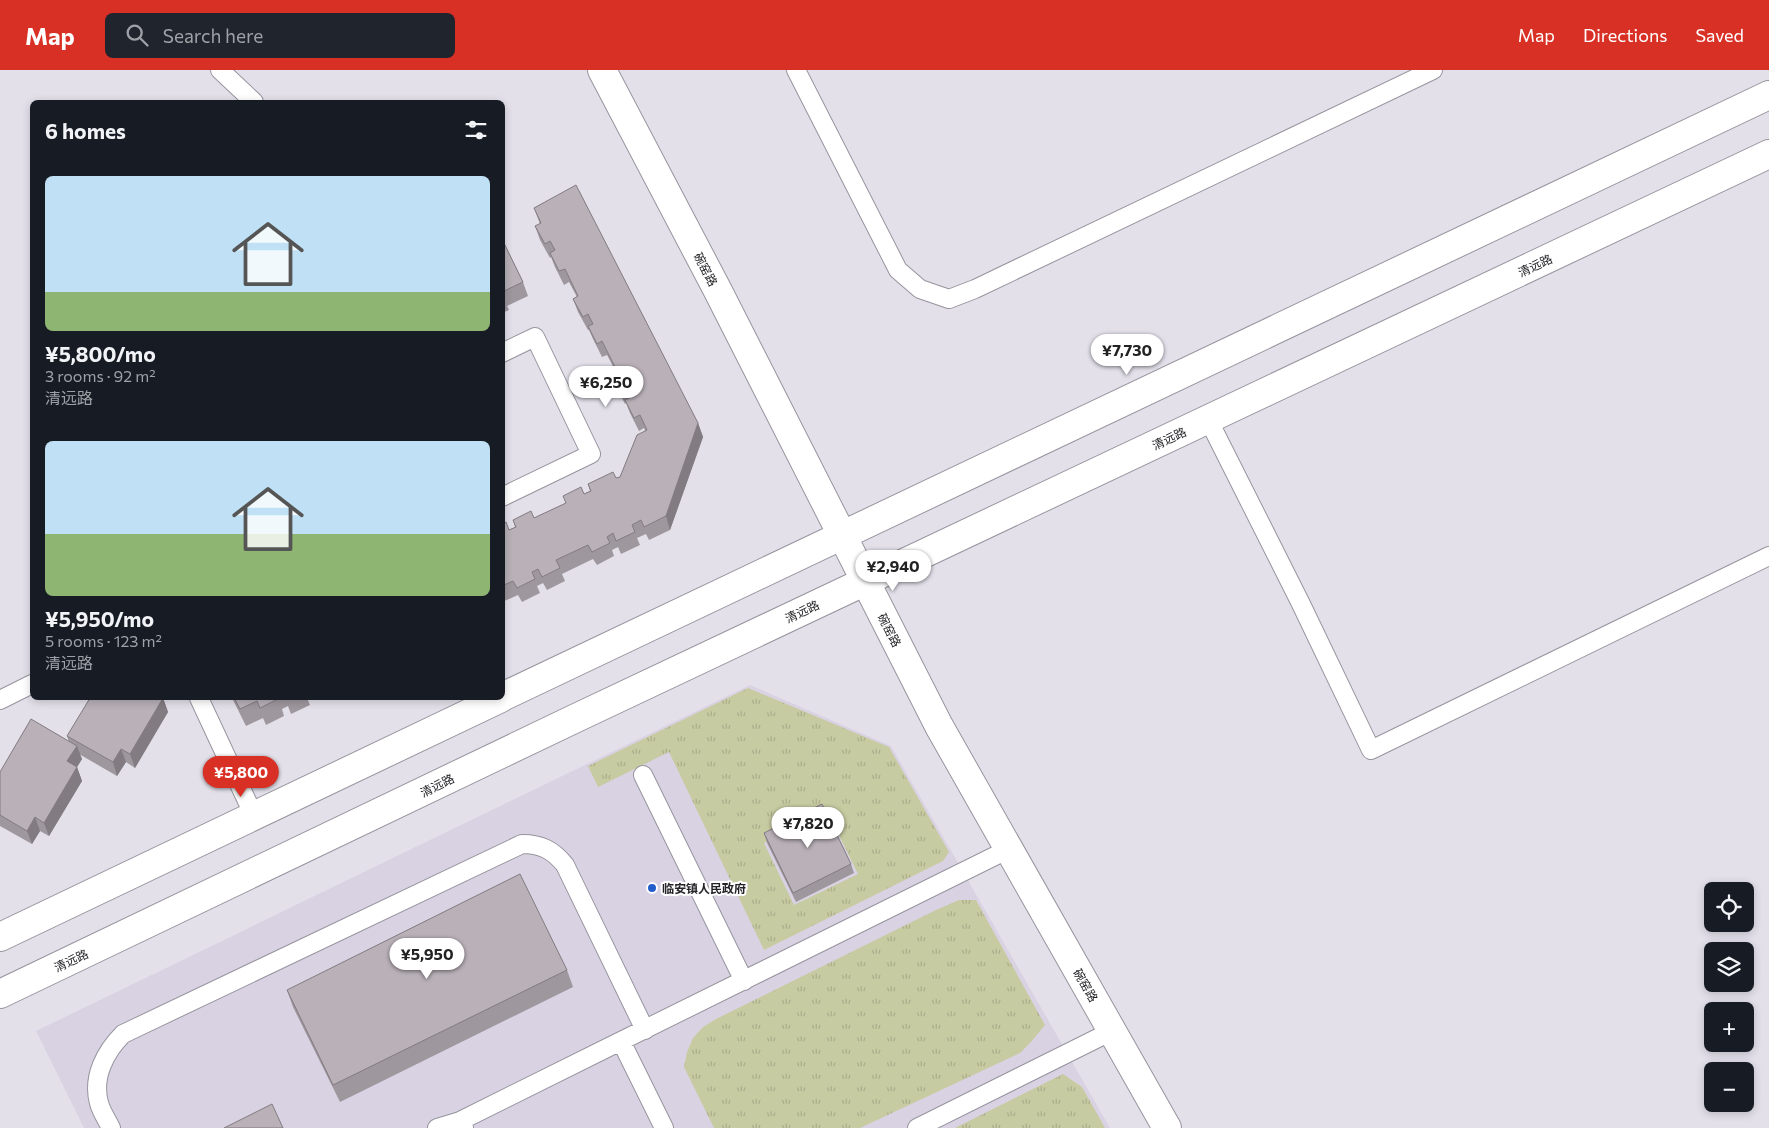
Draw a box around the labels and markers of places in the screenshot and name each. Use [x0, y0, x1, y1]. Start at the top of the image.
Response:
pin: ¥7,730 [1086, 334, 1168, 376]
pin: ¥6,250 [565, 366, 647, 408]
pin: ¥2,940 [852, 550, 934, 592]
pin: ¥5,800 [200, 756, 282, 798]
pin: ¥7,820 [767, 806, 849, 849]
place label: 临安镇人民政府 [662, 881, 746, 895]
marker: 临安镇人民政府 [646, 882, 658, 894]
pin: ¥5,950 [386, 938, 468, 980]

